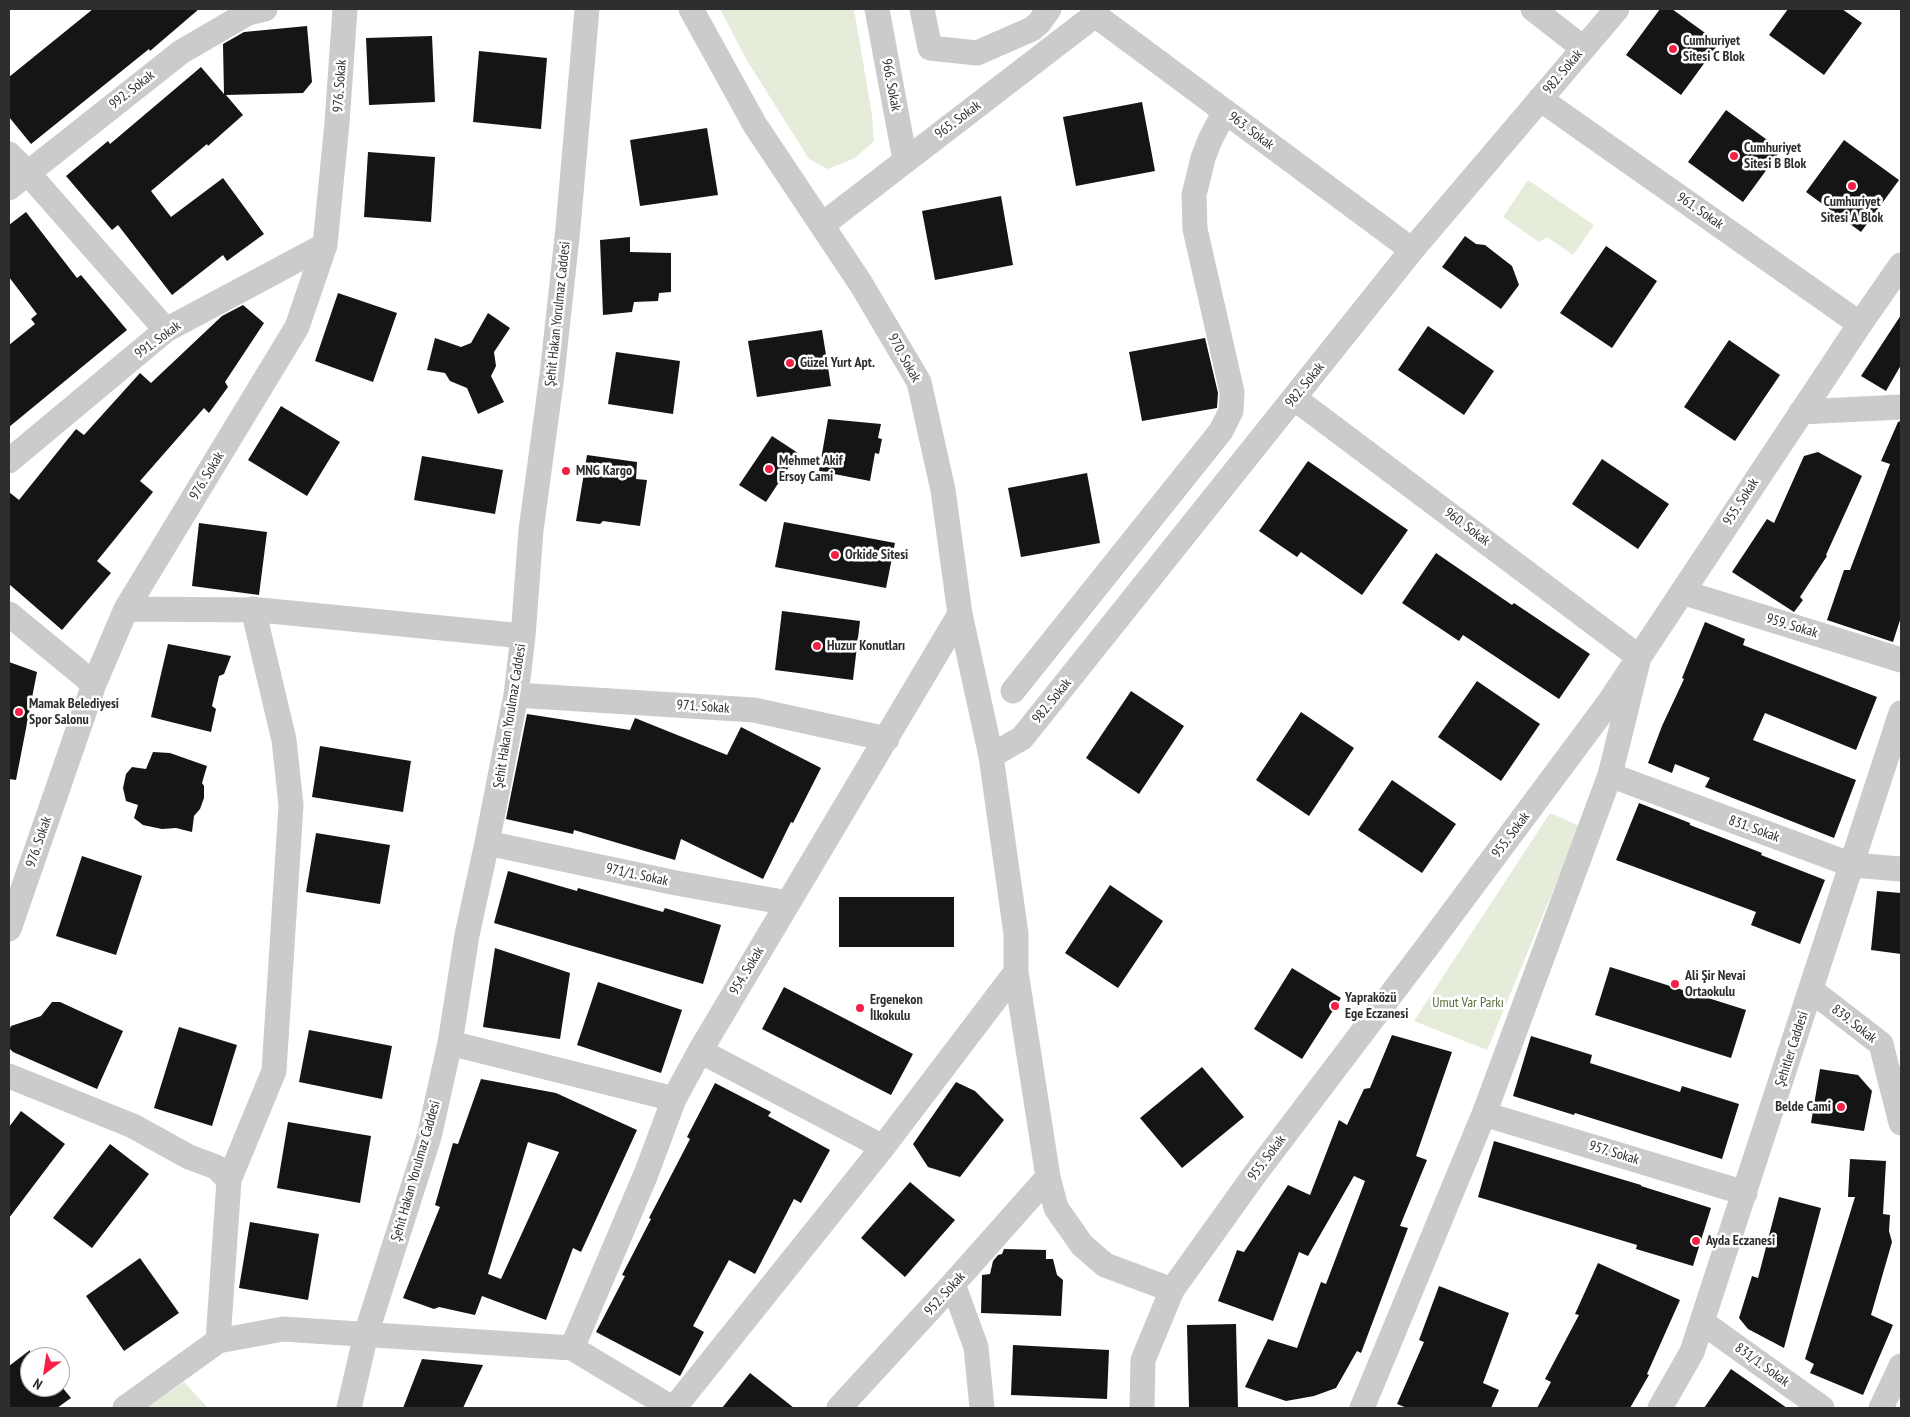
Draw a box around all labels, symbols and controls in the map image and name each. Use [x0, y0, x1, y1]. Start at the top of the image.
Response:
place label: Cumhuriyet Sitesi C Blok [1683, 33, 1745, 65]
marker: Cumhuriyet Sitesi C Blok [1667, 43, 1679, 55]
street label: 982. Sokak [1540, 46, 1586, 98]
street label: 966. Sokak [878, 57, 904, 113]
street label: 976. Sokak [330, 59, 350, 113]
street label: 992. Sokak [106, 67, 158, 113]
street label: 965. Sokak [932, 97, 984, 143]
street label: 963. Sokak [1225, 108, 1277, 154]
place label: Cumhuriyet Sitesi B Blok [1744, 140, 1806, 172]
marker: Cumhuriyet Sitesi B Blok [1728, 150, 1740, 162]
marker: Cumhuriyet Sitesi A Blok [1846, 180, 1858, 192]
street label: 961. Sokak [1674, 189, 1726, 233]
place label: Cumhuriyet Sitesi A Blok [1821, 194, 1883, 226]
street label: Şehit Hakan Yorulmaz Caddesi [542, 241, 574, 387]
street label: 991. Sokak [132, 318, 184, 362]
street label: 970. Sokak [884, 331, 924, 385]
place label: Güzel Yurt Apt. [800, 355, 875, 371]
marker: Güzel Yurt Apt. [784, 357, 796, 369]
street label: 982. Sokak [1282, 359, 1328, 411]
street label: 976. Sokak [186, 449, 228, 503]
place label: Mehmet Akif Ersoy Cami [779, 453, 842, 486]
place label: MNG Kargo [576, 463, 632, 479]
marker: Mehmet Akif Ersoy Cami [763, 463, 775, 475]
marker: MNG Kargo [560, 465, 572, 477]
street label: 955. Sokak [1720, 475, 1762, 529]
street label: 960. Sokak [1441, 504, 1493, 550]
place label: Orkide Sitesi [845, 547, 908, 563]
marker: Orkide Sitesi [829, 549, 841, 561]
street label: 959. Sokak [1764, 610, 1820, 642]
place label: Huzur Konutları [827, 638, 905, 654]
marker: Huzur Konutları [811, 640, 823, 652]
street label: Şehit Hakan Yorulmaz Caddesi [490, 643, 530, 789]
street label: 982. Sokak [1029, 675, 1075, 727]
place label: Mamak Belediyesi Spor Salonu [29, 696, 119, 729]
street label: 971. Sokak [676, 697, 730, 717]
marker: Mamak Belediyesi Spor Salonu [13, 706, 25, 718]
street label: 955. Sokak [1488, 809, 1534, 861]
street label: 831. Sokak [1726, 812, 1782, 846]
street label: 976. Sokak [22, 814, 56, 870]
street label: 971/1. Sokak [604, 860, 670, 890]
street label: 954. Sokak [726, 944, 768, 998]
place label: Ali Şir Nevai Ortaokulu [1685, 968, 1746, 1000]
marker: Ali Şir Nevai Ortaokulu [1669, 978, 1681, 990]
place label: Yapraközü Ege Eczanesi [1345, 990, 1408, 1022]
place label: Ergenekon İlkokulu [870, 992, 923, 1024]
park label: Umut Var Parkı [1432, 995, 1504, 1011]
marker: Yapraközü Ege Eczanesi [1329, 1000, 1341, 1012]
street label: 839. Sokak [1828, 1001, 1880, 1047]
marker: Ergenekon İlkokulu [854, 1002, 866, 1014]
street label: Şehitler Caddesi [1772, 1009, 1812, 1089]
street label: Şehit Hakan Yorulmaz Caddesi [388, 1099, 444, 1243]
place label: Belde Cami [1775, 1099, 1831, 1115]
marker: Belde Cami [1835, 1101, 1847, 1113]
street label: 955. Sokak [1244, 1132, 1290, 1184]
street label: 957. Sokak [1587, 1137, 1641, 1169]
place label: Ayda Eczanesi [1706, 1233, 1775, 1249]
marker: Ayda Eczanesi [1690, 1235, 1702, 1247]
street label: 952. Sokak [921, 1269, 969, 1319]
street label: 831/1. Sokak [1731, 1340, 1793, 1390]
north arrow [20, 1347, 70, 1397]
text: N [30, 1374, 46, 1394]

